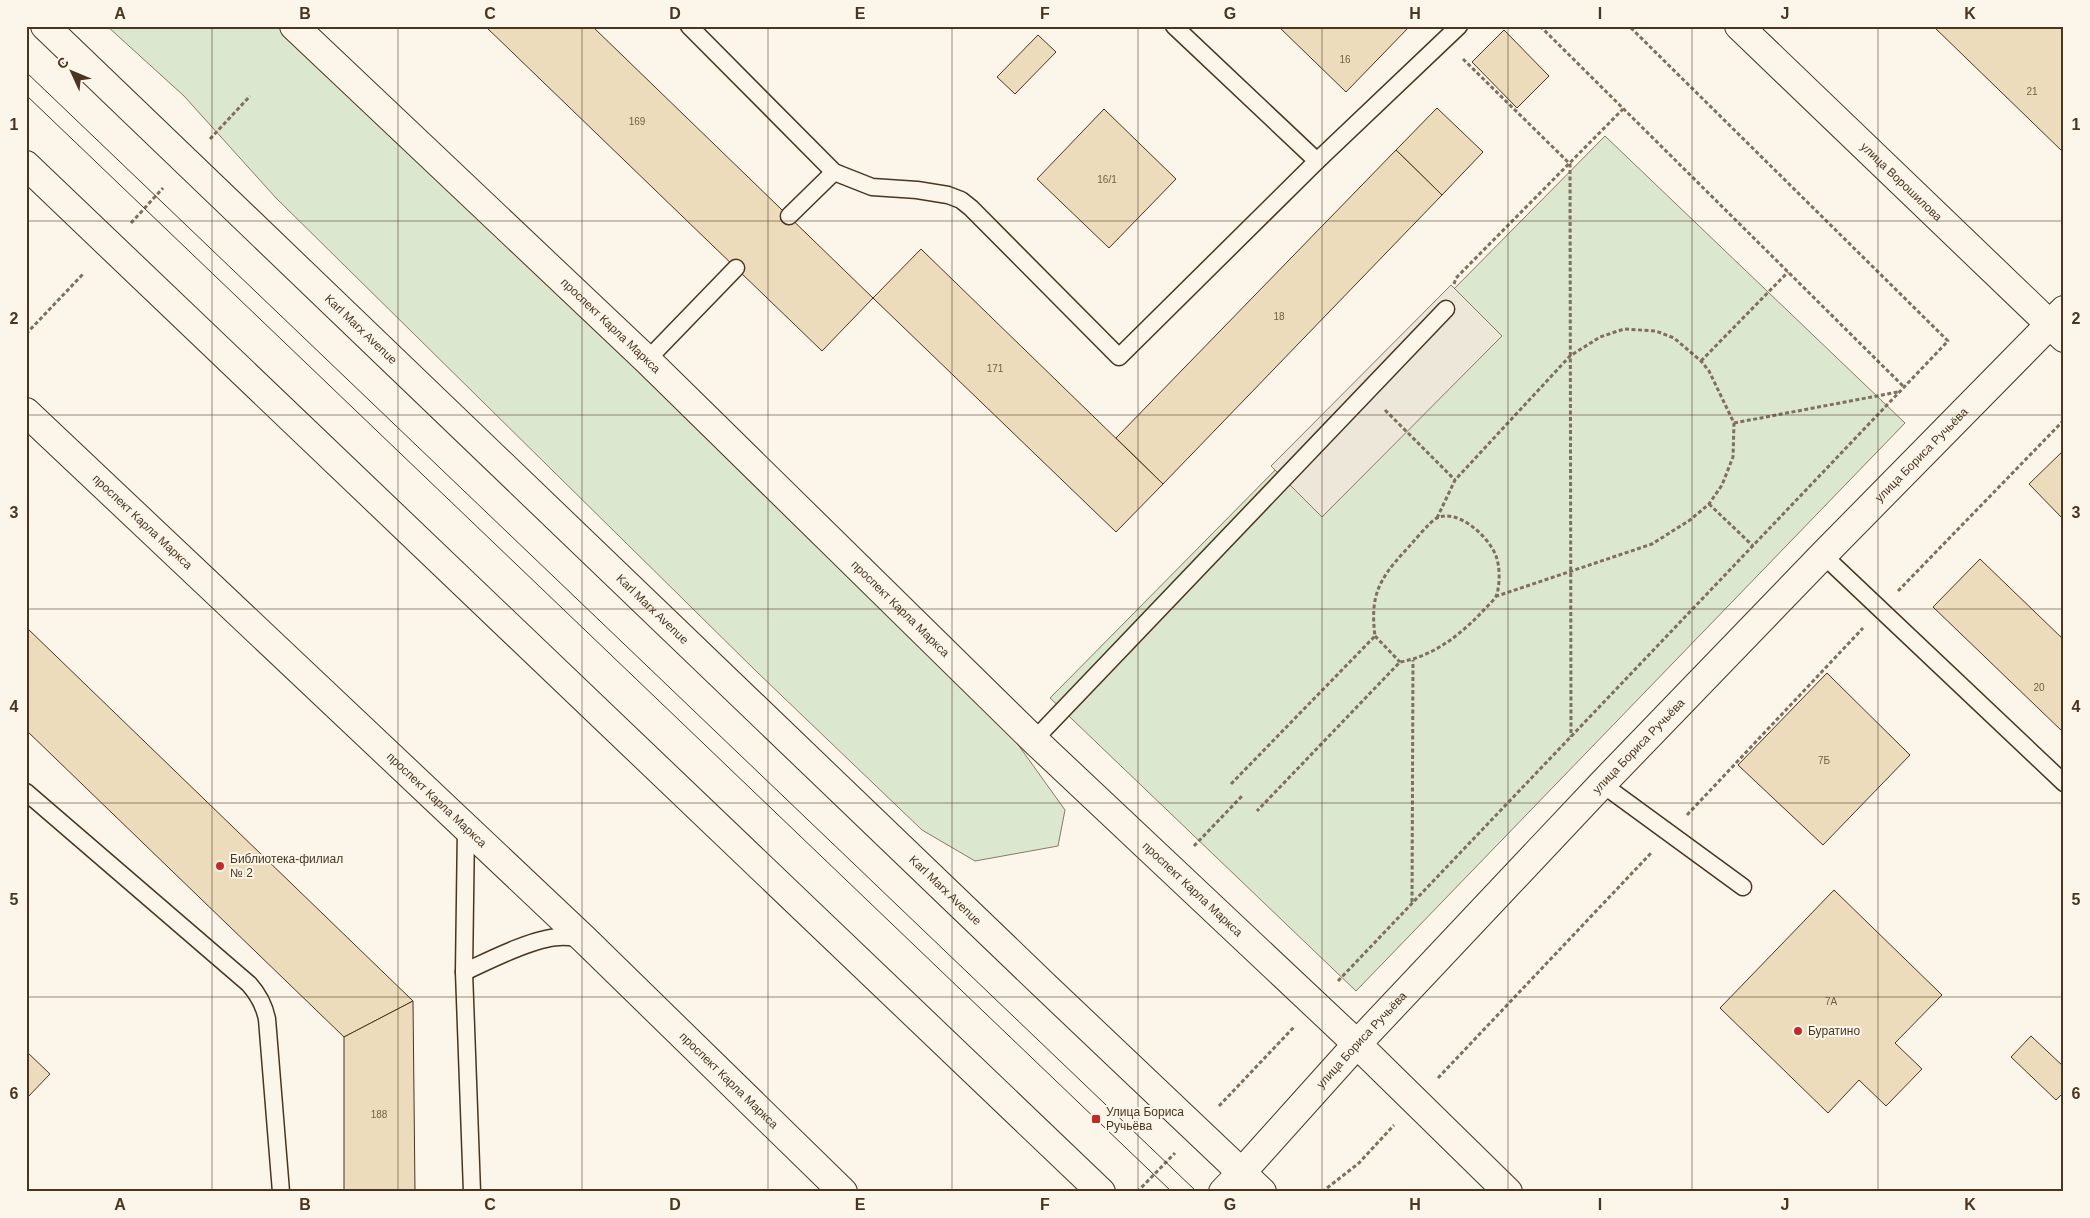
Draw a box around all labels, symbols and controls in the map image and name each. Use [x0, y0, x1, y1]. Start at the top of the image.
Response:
text: A [114, 5, 126, 22]
text: B [299, 5, 311, 22]
text: C [484, 5, 496, 22]
text: D [669, 5, 681, 22]
text: E [855, 5, 866, 22]
text: F [1040, 5, 1050, 22]
text: G [1224, 5, 1236, 22]
text: H [1409, 5, 1421, 22]
text: I [1598, 5, 1602, 22]
text: J [1781, 5, 1789, 22]
text: K [1964, 5, 1976, 22]
north arrow [48, 48, 98, 98]
text: С [53, 54, 72, 72]
house number: 16 [1339, 54, 1351, 65]
house number: 21 [2026, 86, 2038, 97]
text: 1 [10, 116, 19, 133]
house number: 169 [629, 116, 646, 127]
text: 1 [2072, 116, 2081, 133]
street label: улица Ворошилова [1858, 140, 1945, 224]
house number: 16/1 [1097, 174, 1117, 185]
street label: проспект Карла Маркса [558, 275, 664, 376]
street label: Karl Marx Avenue [322, 292, 400, 367]
text: 2 [10, 310, 19, 327]
text: 2 [2072, 310, 2081, 327]
house number: 18 [1273, 311, 1285, 322]
house number: 171 [987, 363, 1004, 374]
street label: улица Бориса Ручьёва [1872, 405, 1971, 505]
street label: проспект Карла Маркса [90, 471, 195, 572]
text: 3 [10, 504, 19, 521]
text: 3 [2072, 504, 2081, 521]
street label: проспект Карла Маркса [848, 558, 953, 660]
street label: Karl Marx Avenue [613, 571, 692, 647]
house number: 20 [2033, 682, 2045, 693]
street label: улица Бориса Ручьёва [1590, 695, 1688, 797]
text: 4 [10, 698, 19, 715]
text: 4 [2072, 698, 2081, 715]
street label: проспект Карла Маркса [384, 750, 490, 851]
house number: 7Б [1818, 755, 1830, 766]
street label: проспект Карла Маркса [1140, 839, 1246, 940]
place label: Библиотека-филиал № 2 [230, 852, 343, 880]
street label: Karl Marx Avenue [906, 853, 984, 928]
marker: Библиотека-филиал № 2 [214, 860, 226, 872]
text: 5 [10, 891, 19, 908]
text: 5 [2072, 891, 2081, 908]
street label: улица Бориса Ручьёва [1313, 989, 1410, 1091]
house number: 7А [1825, 996, 1837, 1007]
place label: Буратино [1808, 1024, 1860, 1038]
marker: Буратино [1792, 1025, 1804, 1037]
street label: проспект Карла Маркса [677, 1029, 781, 1132]
text: 6 [10, 1085, 19, 1102]
text: 6 [2072, 1085, 2081, 1102]
place label: Улица Бориса Ручьёва [1106, 1105, 1184, 1133]
house number: 188 [371, 1109, 388, 1120]
marker: Улица Бориса Ручьёва [1090, 1113, 1102, 1125]
text: A [114, 1196, 126, 1213]
text: B [299, 1196, 311, 1213]
text: C [484, 1196, 496, 1213]
text: D [669, 1196, 681, 1213]
text: E [855, 1196, 866, 1213]
text: F [1040, 1196, 1050, 1213]
text: G [1224, 1196, 1236, 1213]
text: H [1409, 1196, 1421, 1213]
text: I [1598, 1196, 1602, 1213]
text: J [1781, 1196, 1789, 1213]
text: K [1964, 1196, 1976, 1213]

